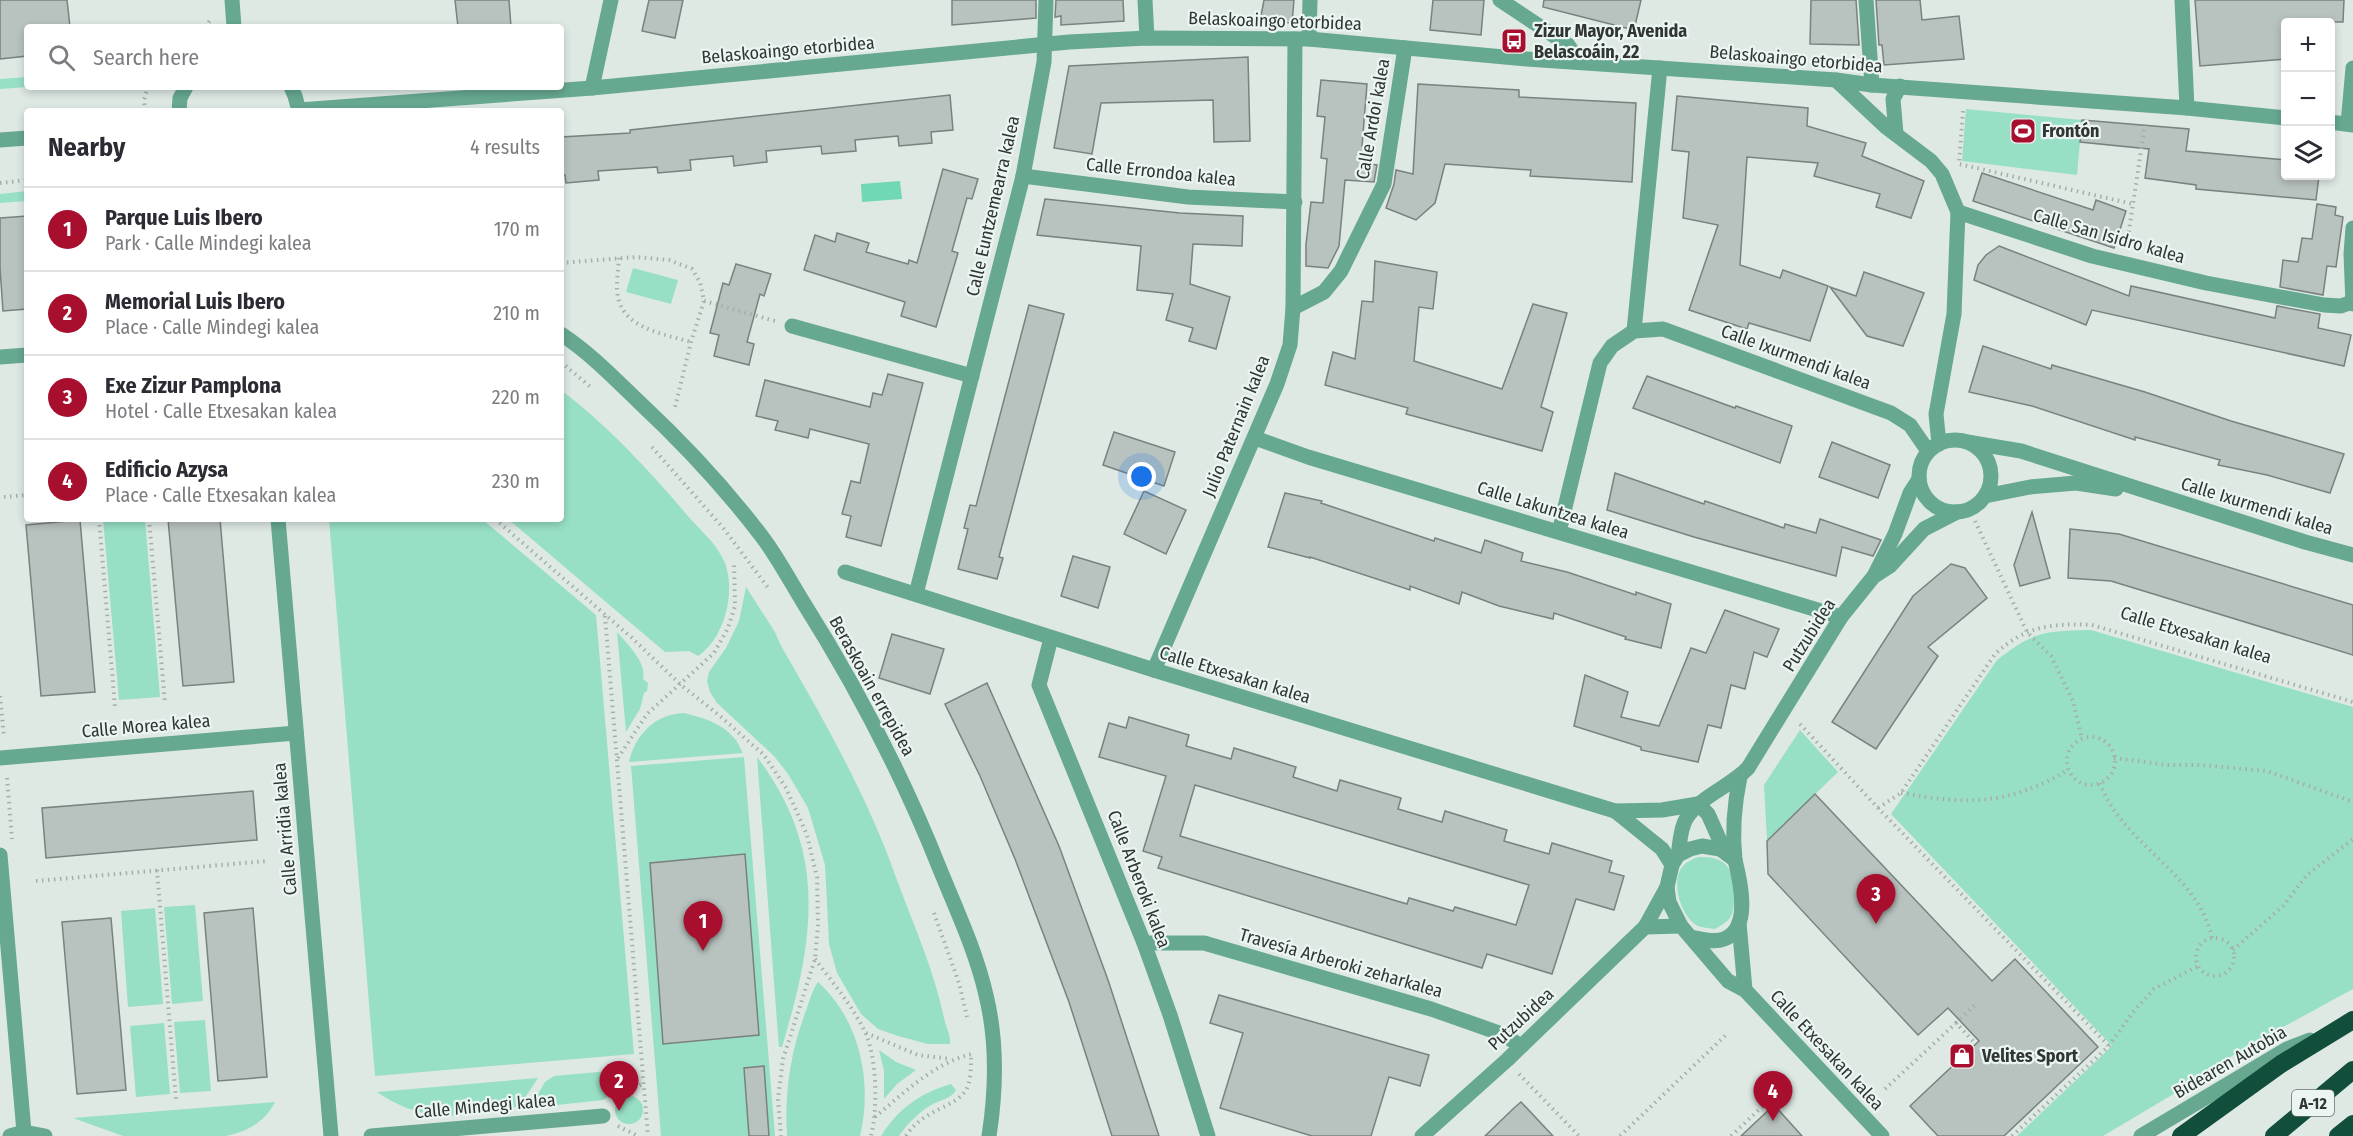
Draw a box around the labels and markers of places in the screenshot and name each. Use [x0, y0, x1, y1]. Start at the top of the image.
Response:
place label: Zizur Mayor, Avenida Belascoáin, 22 [1534, 20, 1687, 63]
bus stop icon: Zizur Mayor, Avenida Belascoáin, 22 [1499, 26, 1529, 56]
sports icon: Frontón [2008, 116, 2038, 146]
place label: Frontón [2042, 120, 2100, 142]
pin: 3 [1856, 874, 1896, 924]
pin: 1 [684, 902, 722, 951]
shop icon: Velites Sport [1947, 1041, 1977, 1071]
place label: Velites Sport [1981, 1045, 2079, 1067]
pin: 2 [600, 1062, 638, 1111]
pin: 4 [1754, 1072, 1792, 1121]

